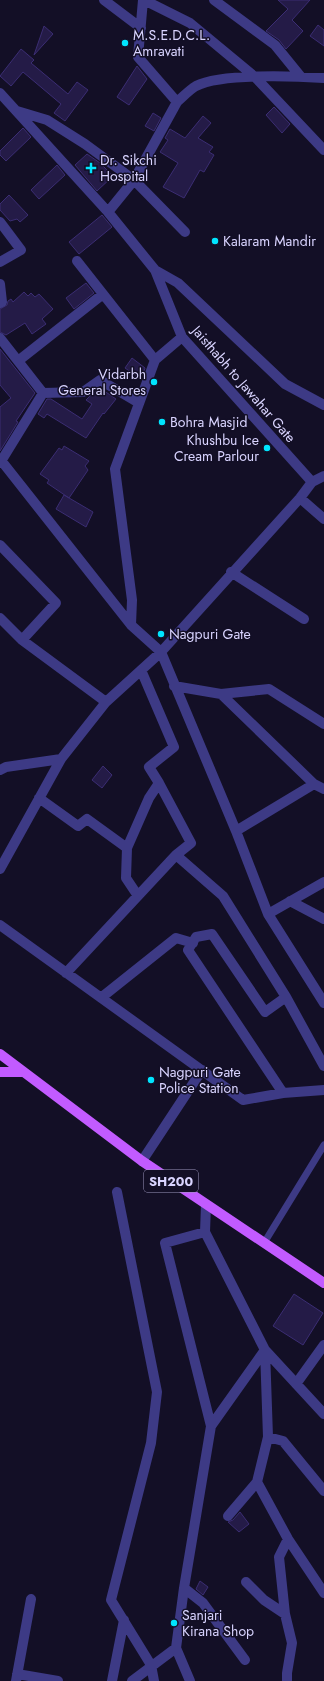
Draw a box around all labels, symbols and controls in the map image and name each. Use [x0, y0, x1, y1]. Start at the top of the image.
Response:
place label: M.S.E.D.C.L. Amravati [133, 25, 210, 61]
marker: M.S.E.D.C.L. Amravati [120, 38, 130, 48]
place label: Dr. Sikchi Hospital [100, 150, 157, 186]
marker: Dr. Sikchi Hospital [85, 162, 97, 174]
place label: Kalaram Mandir [223, 231, 316, 251]
marker: Kalaram Mandir [210, 236, 220, 246]
street label: Jaisthabh to Jawahar Gate [186, 320, 300, 447]
place label: Vidarbh General Stores [58, 364, 146, 400]
marker: Vidarbh General Stores [149, 377, 159, 387]
place label: Bohra Masjid [170, 412, 247, 432]
marker: Bohra Masjid [157, 417, 167, 427]
place label: Khushbu Ice Cream Parlour [174, 430, 259, 466]
marker: Khushbu Ice Cream Parlour [262, 443, 272, 453]
place label: Nagpuri Gate [169, 624, 251, 644]
marker: Nagpuri Gate [156, 629, 166, 639]
place label: Nagpuri Gate Police Station [159, 1062, 241, 1098]
marker: Nagpuri Gate Police Station [146, 1075, 156, 1085]
road number: SH200 [144, 1170, 198, 1192]
place label: Sanjari Kirana Shop [182, 1605, 254, 1641]
marker: Sanjari Kirana Shop [169, 1618, 179, 1628]

